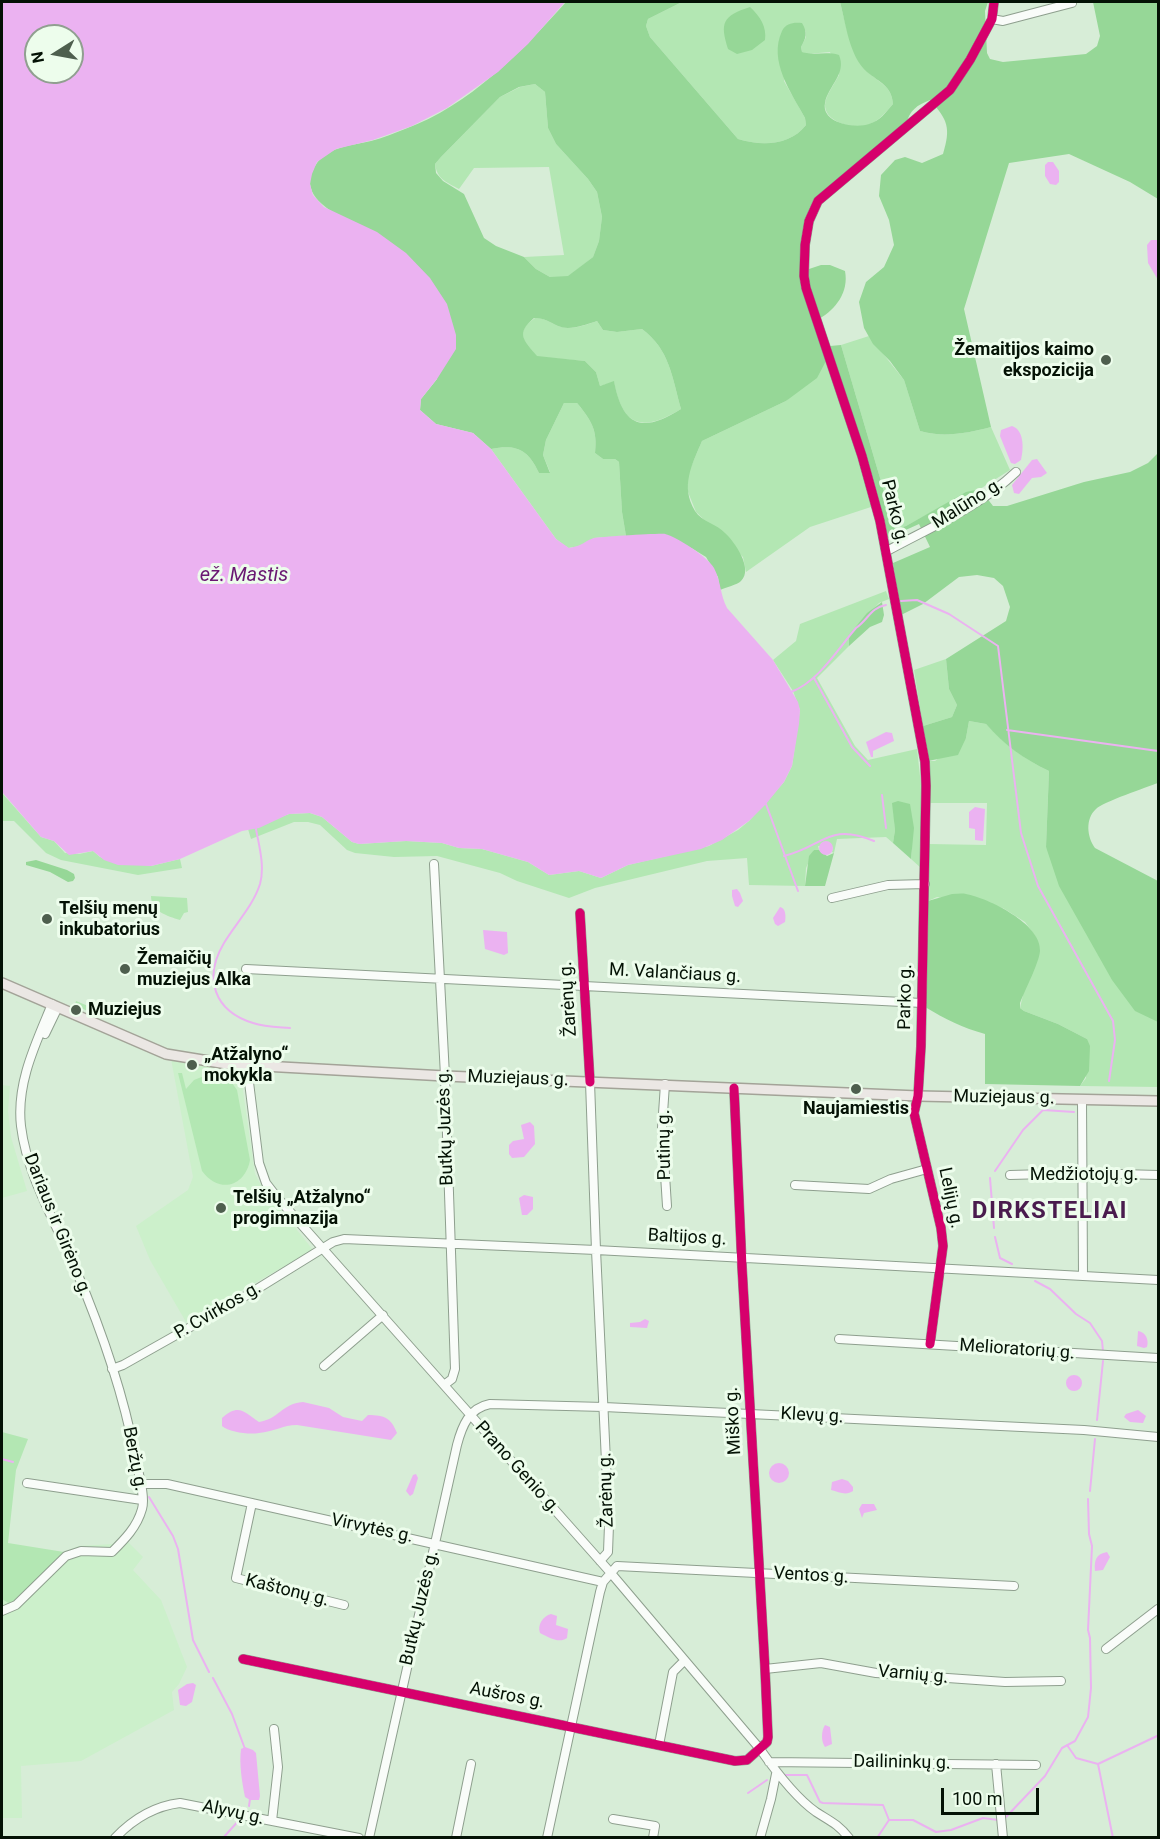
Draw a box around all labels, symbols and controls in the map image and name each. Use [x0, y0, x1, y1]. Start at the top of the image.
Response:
north arrow [24, 24, 84, 84]
text: N [27, 50, 48, 65]
place label: Žemaitijos kaimo ekspozicija [954, 339, 1094, 382]
marker: Žemaitijos kaimo ekspozicija [1099, 353, 1113, 367]
street label: Malūno g. [929, 474, 1007, 534]
street label: Parko g. [876, 477, 912, 547]
water label: ež. Mastis [200, 564, 288, 588]
place label: Telšių menų inkubatorius [59, 898, 160, 940]
marker: Telšių menų inkubatorius [40, 912, 54, 926]
place label: Žemaičių muziejus Alka [137, 948, 251, 990]
street label: M. Valančiaus g. [609, 960, 741, 988]
street label: Žarėnų g. [556, 961, 582, 1037]
marker: Žemaičių muziejus Alka [118, 962, 132, 976]
street label: Parko g. [895, 964, 917, 1030]
place label: Muziejus [88, 999, 161, 1021]
marker: Muziejus [69, 1003, 83, 1017]
place label: „Atžalyno“ mokykla [204, 1044, 288, 1086]
marker: „Atžalyno“ mokykla [185, 1058, 199, 1072]
street label: Muziejaus g. [467, 1066, 569, 1092]
street label: Butkų Juzės g. [433, 1068, 459, 1186]
marker: Naujamiestis [849, 1082, 863, 1096]
street label: Muziejaus g. [953, 1086, 1055, 1110]
place label: Naujamiestis [803, 1098, 909, 1120]
street label: Putinų g. [654, 1109, 676, 1181]
street label: Dariaus ir Girėno g. [18, 1150, 96, 1300]
street label: Medžiotojų g. [1030, 1164, 1138, 1186]
street label: Lelijų g. [933, 1166, 967, 1230]
place label: Telšių „Atžalyno“ progimnazija [233, 1187, 371, 1230]
district label: DIRKSTELIAI [972, 1198, 1128, 1226]
marker: Telšių „Atžalyno“ progimnazija [214, 1201, 228, 1215]
street label: Baltijos g. [647, 1225, 727, 1251]
street label: P. Cvirkos g. [171, 1277, 265, 1345]
street label: Melioratorių g. [959, 1335, 1075, 1365]
street label: Miško g. [721, 1386, 747, 1456]
street label: Klevų g. [780, 1404, 844, 1428]
street label: Prano Genio g. [470, 1417, 564, 1519]
street label: Beržų g. [117, 1425, 151, 1493]
street label: Žarėnų g. [595, 1452, 619, 1528]
street label: Virvytės g. [329, 1510, 415, 1548]
street label: Butkų Juzės g. [396, 1548, 444, 1668]
street label: Ventos g. [773, 1563, 849, 1589]
street label: Kaštonų g. [243, 1570, 331, 1612]
street label: Varnių g. [877, 1661, 949, 1689]
street label: Aušros g. [468, 1678, 546, 1714]
street label: Dailininkų g. [853, 1751, 951, 1775]
scale bar [944, 1776, 1042, 1814]
text: 100 m [952, 1788, 1003, 1809]
street label: Alyvų g. [200, 1796, 266, 1830]

